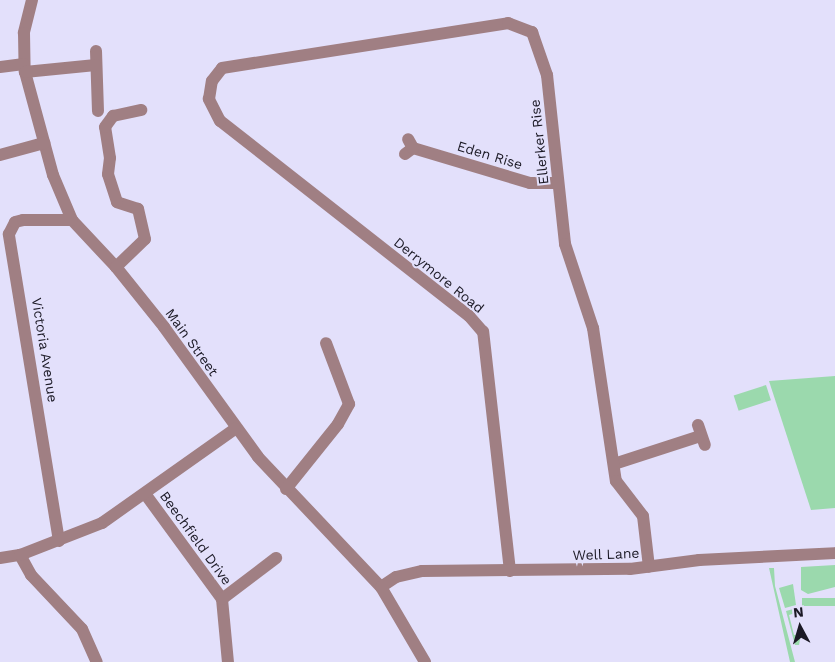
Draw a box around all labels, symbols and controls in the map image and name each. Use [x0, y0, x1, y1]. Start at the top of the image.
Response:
street label: Ellerker Rise [526, 98, 552, 186]
street label: Eden Rise [455, 137, 525, 173]
street label: Derrymore Road [391, 234, 487, 316]
street label: Victoria Avenue [28, 296, 62, 404]
street label: Main Street [162, 305, 222, 379]
street label: Beechfield Drive [156, 488, 236, 588]
street label: Well Lane [572, 544, 640, 564]
north arrow [775, 602, 825, 652]
text: N [792, 604, 804, 621]

